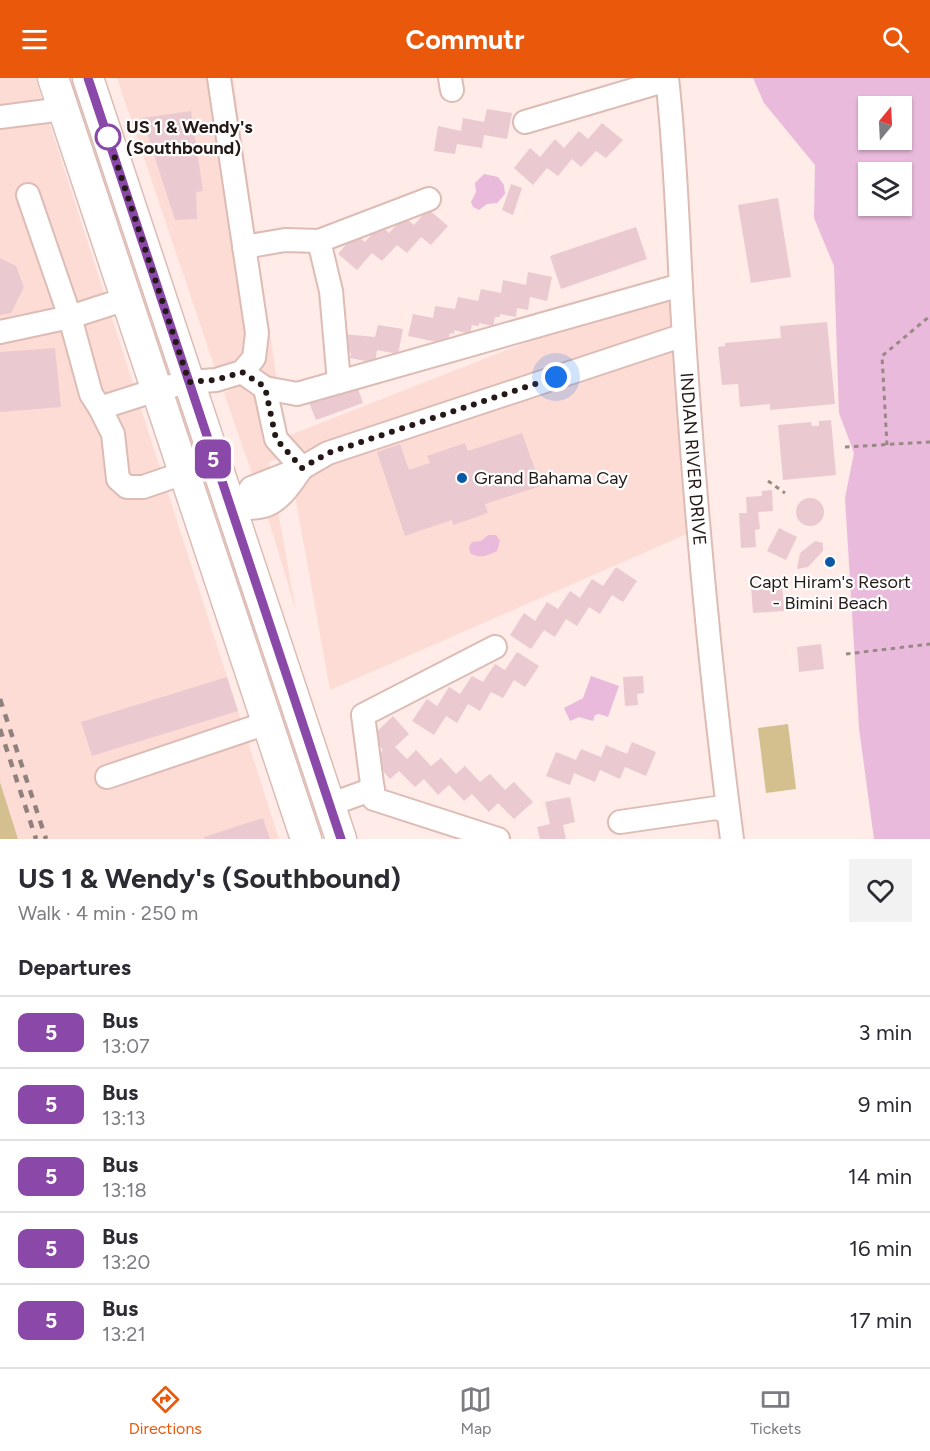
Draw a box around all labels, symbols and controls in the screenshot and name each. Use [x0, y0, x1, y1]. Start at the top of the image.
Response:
icon: menu [18, 23, 51, 56]
text: Commutr [406, 23, 524, 56]
icon: search [879, 23, 912, 56]
north arrow [858, 96, 912, 150]
map controls [858, 96, 912, 216]
place label: US 1 & Wendy's (Southbound) [126, 116, 253, 159]
marker: US 1 & Wendy's (Southbound) [95, 124, 121, 150]
button: layers [858, 162, 912, 216]
your location [541, 362, 571, 392]
street label: INDIAN RIVER DRIVE [675, 372, 711, 546]
line badge: 5 [194, 440, 232, 478]
text: 5 [207, 447, 219, 472]
place label: Grand Bahama Cay [474, 467, 628, 489]
marker: Grand Bahama Cay [455, 471, 469, 485]
marker: Capt Hiram's Resort - Bimini Beach [823, 555, 837, 569]
place label: Capt Hiram's Resort - Bimini Beach [749, 571, 911, 614]
button: heart [849, 859, 912, 922]
text: US 1 & Wendy's (Southbound) [18, 861, 401, 895]
text: Walk · 4 min · 250 m [18, 901, 198, 925]
text: Departures [18, 954, 131, 981]
text: Bus [102, 1007, 138, 1034]
text: 3 min [858, 1019, 912, 1046]
text: 5 [45, 1020, 57, 1045]
text: 13:07 [102, 1034, 150, 1058]
text: Bus [102, 1079, 138, 1106]
text: 9 min [858, 1091, 912, 1118]
text: 5 [45, 1092, 57, 1117]
text: 13:13 [102, 1106, 145, 1130]
text: Bus [102, 1151, 138, 1178]
text: 14 min [848, 1163, 912, 1190]
text: 5 [45, 1164, 57, 1189]
text: 13:18 [102, 1178, 147, 1202]
text: Bus [102, 1223, 138, 1250]
text: 16 min [849, 1235, 912, 1262]
text: 5 [45, 1236, 57, 1261]
text: 13:20 [102, 1250, 150, 1274]
text: Bus [102, 1295, 138, 1322]
text: 17 min [850, 1307, 912, 1334]
text: 5 [45, 1308, 57, 1333]
text: 13:21 [102, 1322, 146, 1346]
tab: Directions [129, 1383, 202, 1438]
tab: Map [459, 1383, 492, 1438]
tab: Tickets [750, 1383, 801, 1438]

